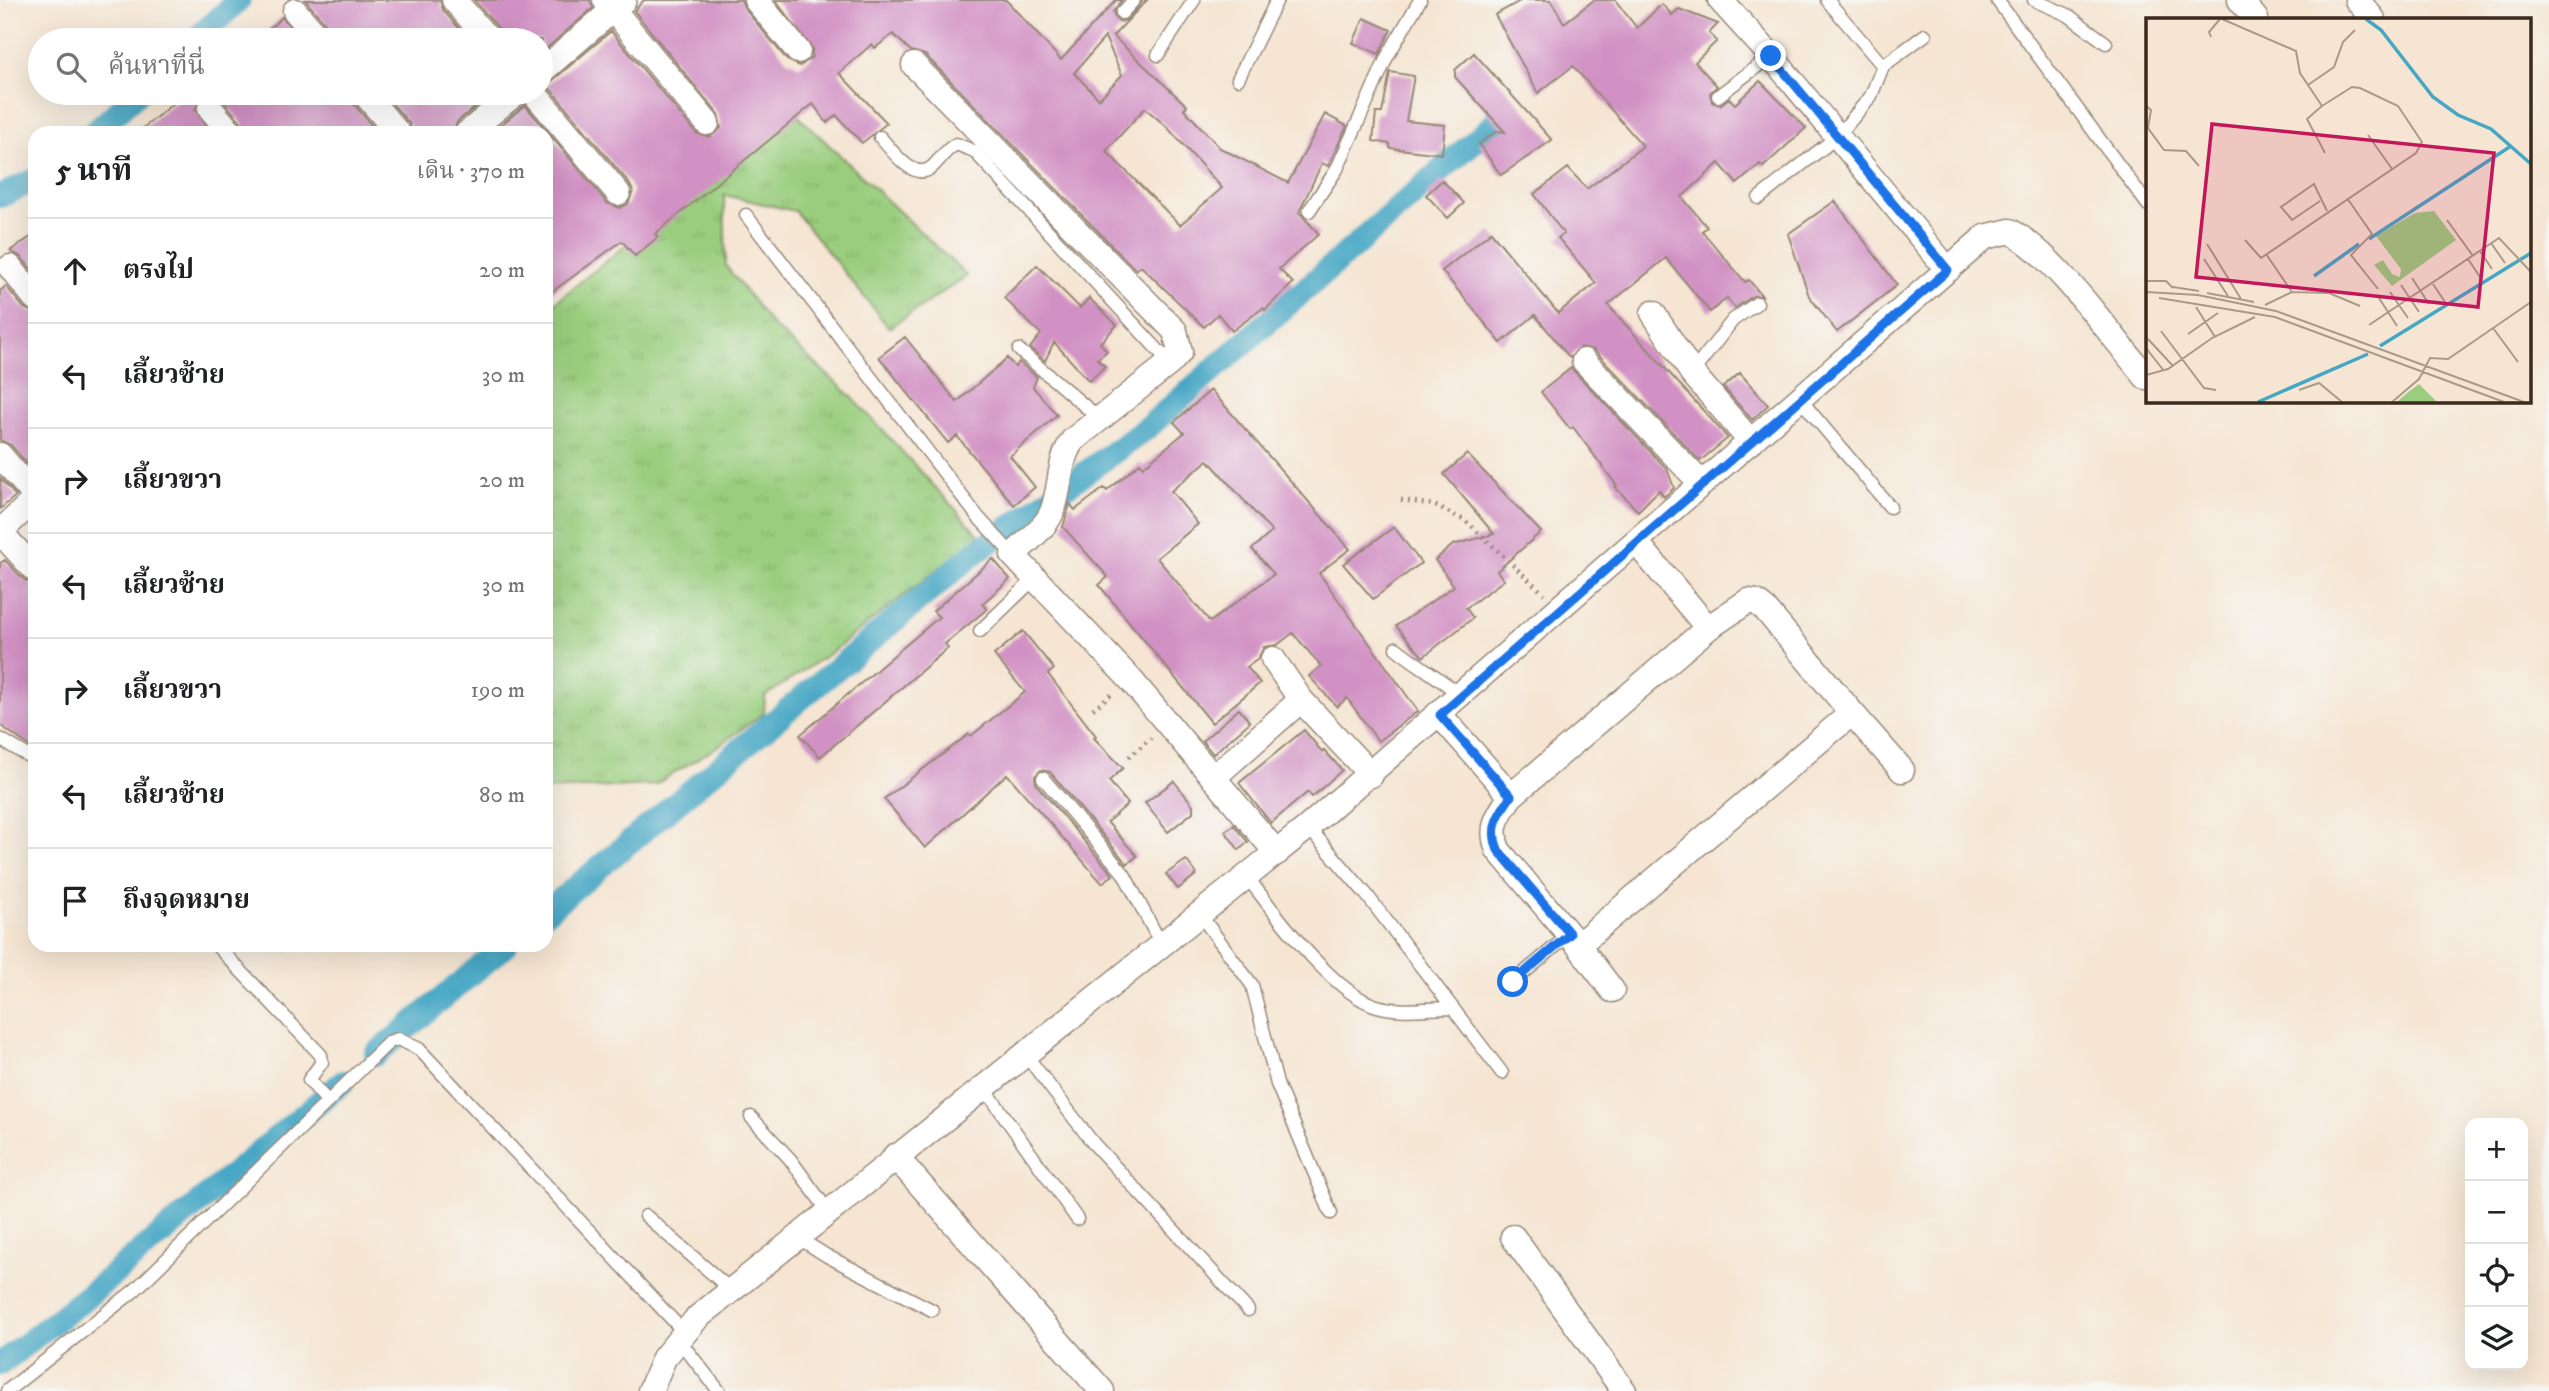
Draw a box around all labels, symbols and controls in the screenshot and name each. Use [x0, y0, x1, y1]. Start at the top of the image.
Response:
inset map [2146, 18, 2532, 402]
search box [28, 28, 553, 105]
route end [1755, 40, 1786, 71]
icon: search [52, 48, 90, 86]
text: ค้นหาที่นี่ [108, 50, 205, 83]
text: 5 นาที [56, 153, 132, 190]
text: เดิน · 370 m [417, 157, 525, 186]
icon: ahead [56, 252, 94, 290]
text: ตรงไป [123, 254, 194, 287]
text: 20 m [479, 256, 525, 285]
icon: left [56, 357, 94, 395]
text: เลี้ยวซ้าย [123, 359, 225, 392]
text: 30 m [482, 361, 525, 390]
icon: right [56, 462, 94, 500]
text: เลี้ยวขวา [123, 464, 222, 497]
text: 20 m [479, 466, 525, 495]
icon: left [56, 567, 94, 605]
text: เลี้ยวซ้าย [123, 569, 225, 602]
text: 30 m [482, 571, 525, 600]
icon: right [56, 672, 94, 710]
text: เลี้ยวขวา [123, 674, 222, 707]
text: 190 m [471, 676, 525, 705]
icon: left [56, 777, 94, 815]
text: เลี้ยวซ้าย [123, 779, 225, 812]
text: 80 m [479, 781, 525, 810]
icon: arrive [56, 882, 94, 920]
text: ถึงจุดหมาย [123, 884, 250, 917]
route start [1497, 966, 1528, 997]
map controls [2465, 1118, 2528, 1370]
button: + [2465, 1118, 2528, 1181]
button: − [2465, 1181, 2528, 1244]
button: locate [2465, 1244, 2528, 1307]
button: layers [2465, 1307, 2528, 1370]

